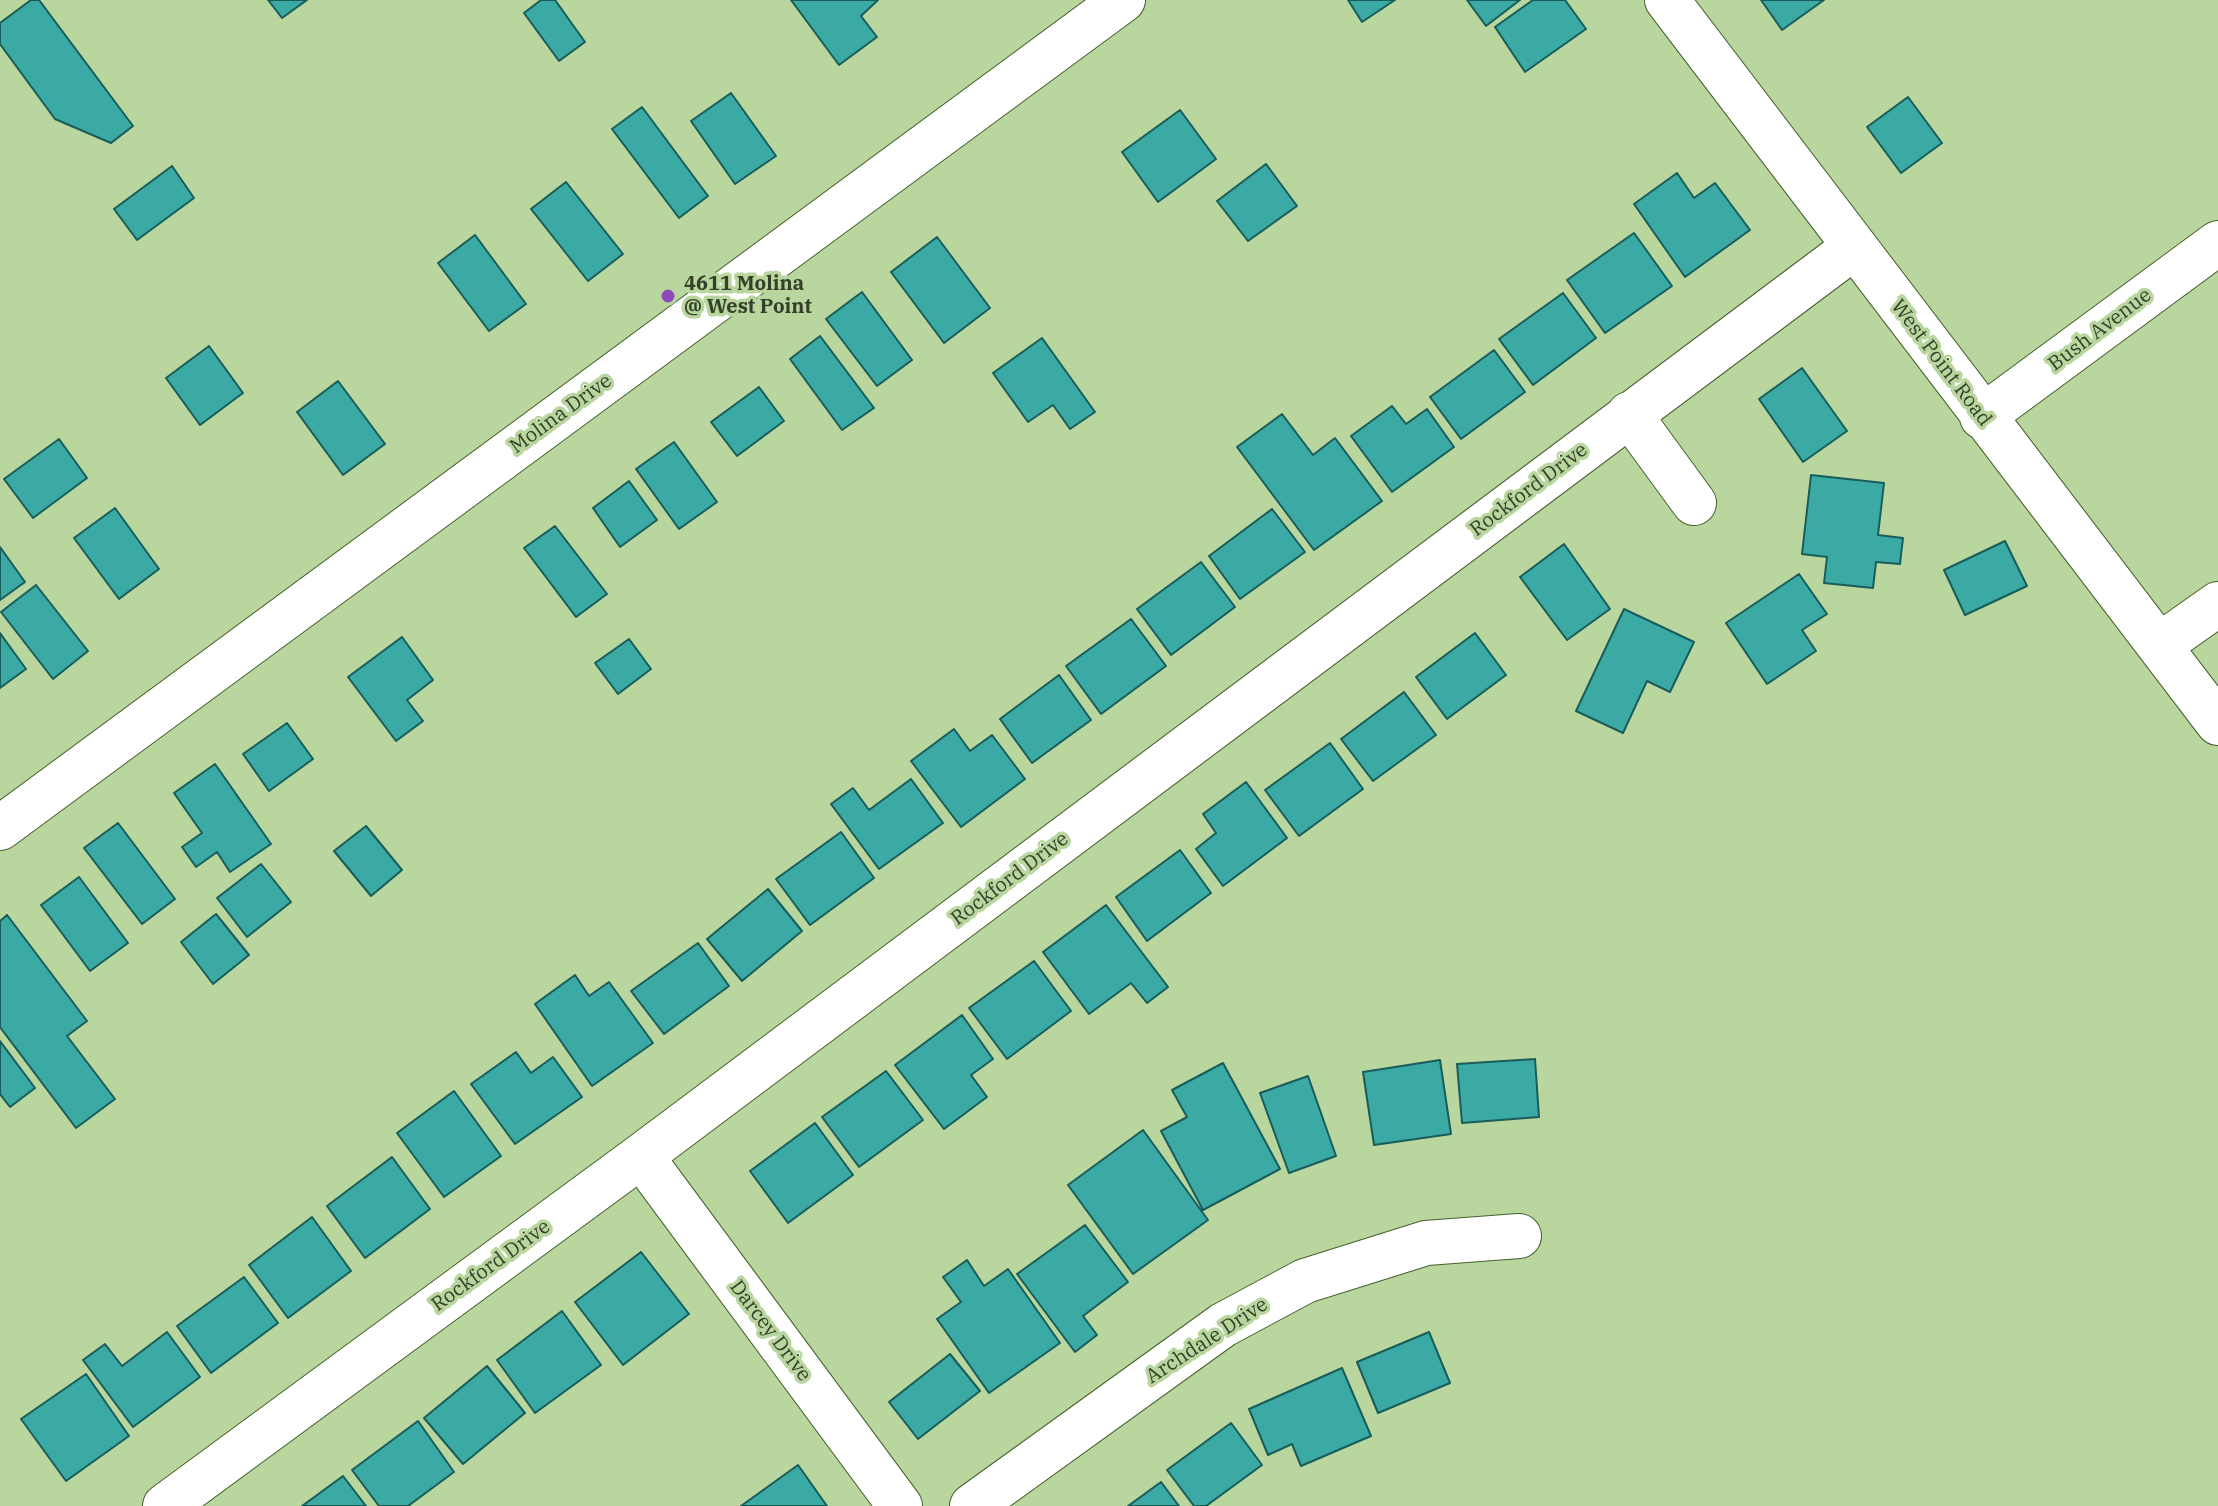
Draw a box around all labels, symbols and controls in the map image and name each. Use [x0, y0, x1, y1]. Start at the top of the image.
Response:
place label: 4611 Molina @ West Point [684, 272, 812, 319]
street label: Bush Avenue [2044, 283, 2156, 377]
marker: 4611 Molina @ West Point [659, 287, 677, 305]
street label: West Point Road [1886, 295, 1996, 431]
street label: Molina Drive [505, 369, 617, 459]
street label: Rockford Drive [1466, 438, 1592, 542]
street label: Rockford Drive [947, 827, 1073, 931]
street label: Rockford Drive [427, 1215, 555, 1317]
street label: Darcey Drive [724, 1276, 816, 1386]
street label: Archdale Drive [1142, 1293, 1272, 1389]

